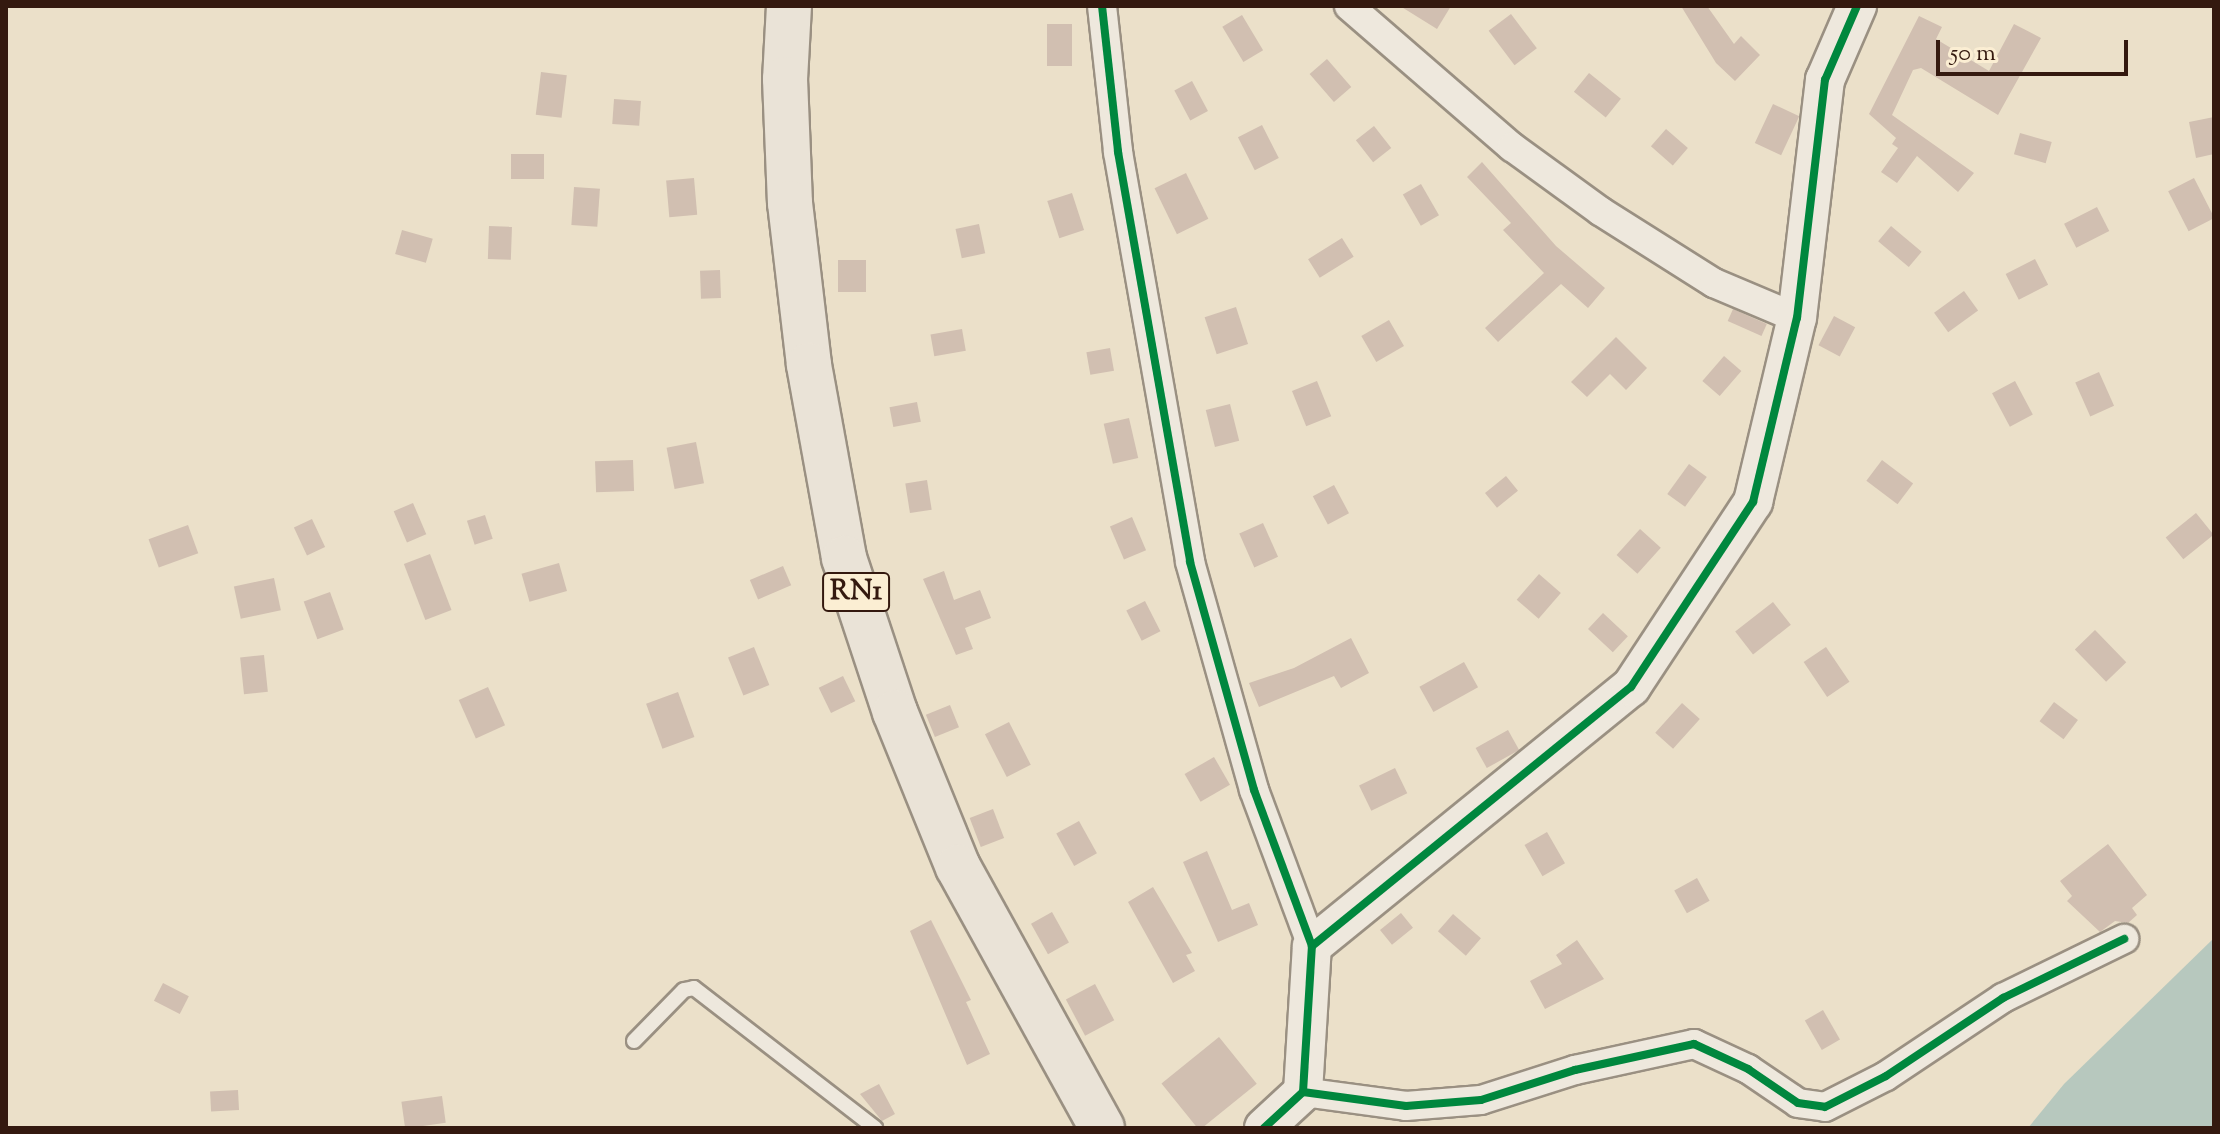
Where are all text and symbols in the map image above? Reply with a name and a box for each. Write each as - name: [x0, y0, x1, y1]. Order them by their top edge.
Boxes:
- scale bar: [1940, 24, 2132, 74]
- text: 50 m: [1950, 37, 1996, 71]
- road number: RN1: [822, 568, 890, 616]

